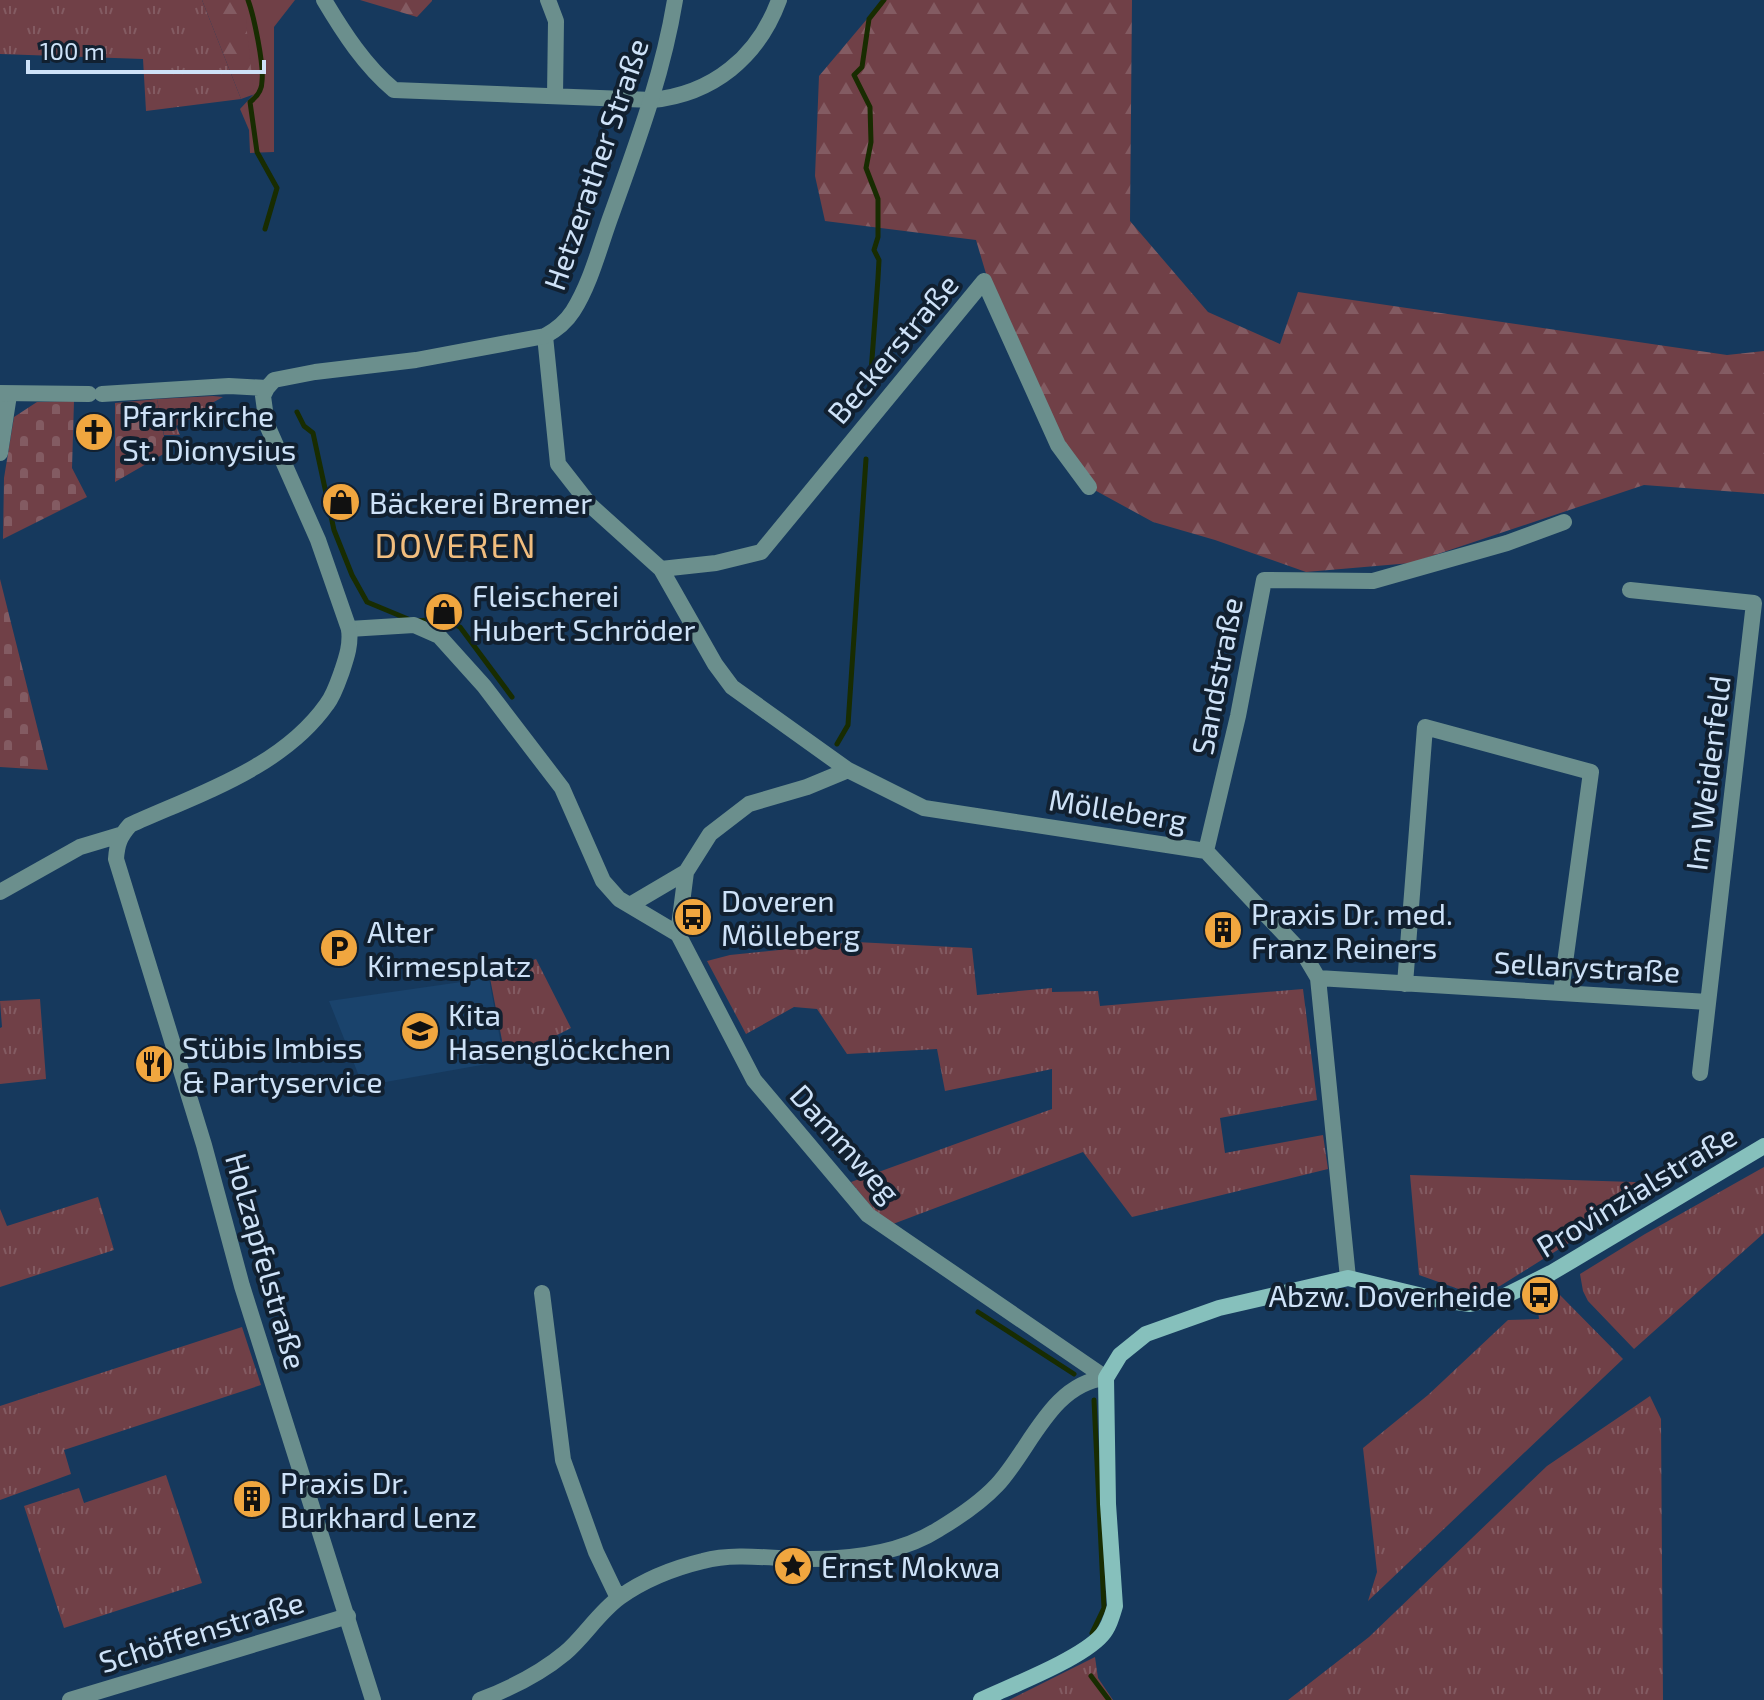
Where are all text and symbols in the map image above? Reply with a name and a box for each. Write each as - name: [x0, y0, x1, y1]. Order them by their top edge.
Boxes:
- scale bar: [28, 24, 264, 74]
- street label: Hetzerather Straße: [535, 34, 655, 294]
- text: 100 m: [40, 36, 105, 65]
- street label: Beckerstraße: [819, 266, 965, 430]
- place label: Pfarrkirche St. Dionysius: [122, 397, 296, 467]
- church icon: Pfarrkirche St. Dionysius: [73, 411, 115, 453]
- shop icon: Bäckerei Bremer: [320, 481, 362, 523]
- place label: Bäckerei Bremer: [369, 484, 592, 520]
- district label: DOVEREN: [375, 524, 537, 565]
- place label: Fleischerei Hubert Schröder: [472, 577, 695, 647]
- shop icon: Fleischerei Hubert Schröder: [423, 591, 465, 633]
- street label: Sandstraße: [1183, 594, 1249, 758]
- street label: Im Weidenfeld: [1677, 674, 1737, 872]
- street label: Mölleberg: [1046, 780, 1190, 838]
- place label: Doveren Mölleberg: [721, 882, 860, 952]
- place label: Praxis Dr. med. Franz Reiners: [1251, 895, 1453, 965]
- bus stop icon: Doveren Mölleberg: [672, 896, 714, 938]
- building icon: Praxis Dr. med. Franz Reiners: [1202, 909, 1244, 951]
- place label: Alter Kirmesplatz: [367, 913, 531, 983]
- parking icon: Alter Kirmesplatz: [318, 927, 360, 969]
- street label: Sellarystraße: [1493, 943, 1681, 989]
- place label: Kita Hasenglöckchen: [448, 996, 671, 1066]
- school or university icon: Kita Hasenglöckchen: [399, 1010, 441, 1052]
- place label: Stübis Imbiss & Partyservice: [182, 1029, 383, 1099]
- restaurant icon: Stübis Imbiss & Partyservice: [133, 1043, 175, 1085]
- street label: Dammweg: [784, 1077, 909, 1210]
- street label: Provinzialstraße: [1530, 1116, 1742, 1264]
- street label: Holzapfelstraße: [219, 1149, 315, 1373]
- bus stop icon: Abzw. Doverheide: [1519, 1274, 1561, 1316]
- place label: Abzw. Doverheide: [1268, 1277, 1512, 1313]
- place label: Praxis Dr. Burkhard Lenz: [280, 1464, 477, 1534]
- building icon: Praxis Dr. Burkhard Lenz: [231, 1478, 273, 1520]
- place icon: Ernst Mokwa: [772, 1545, 814, 1587]
- place label: Ernst Mokwa: [821, 1548, 1000, 1584]
- street label: Schöffenstraße: [94, 1583, 308, 1679]

